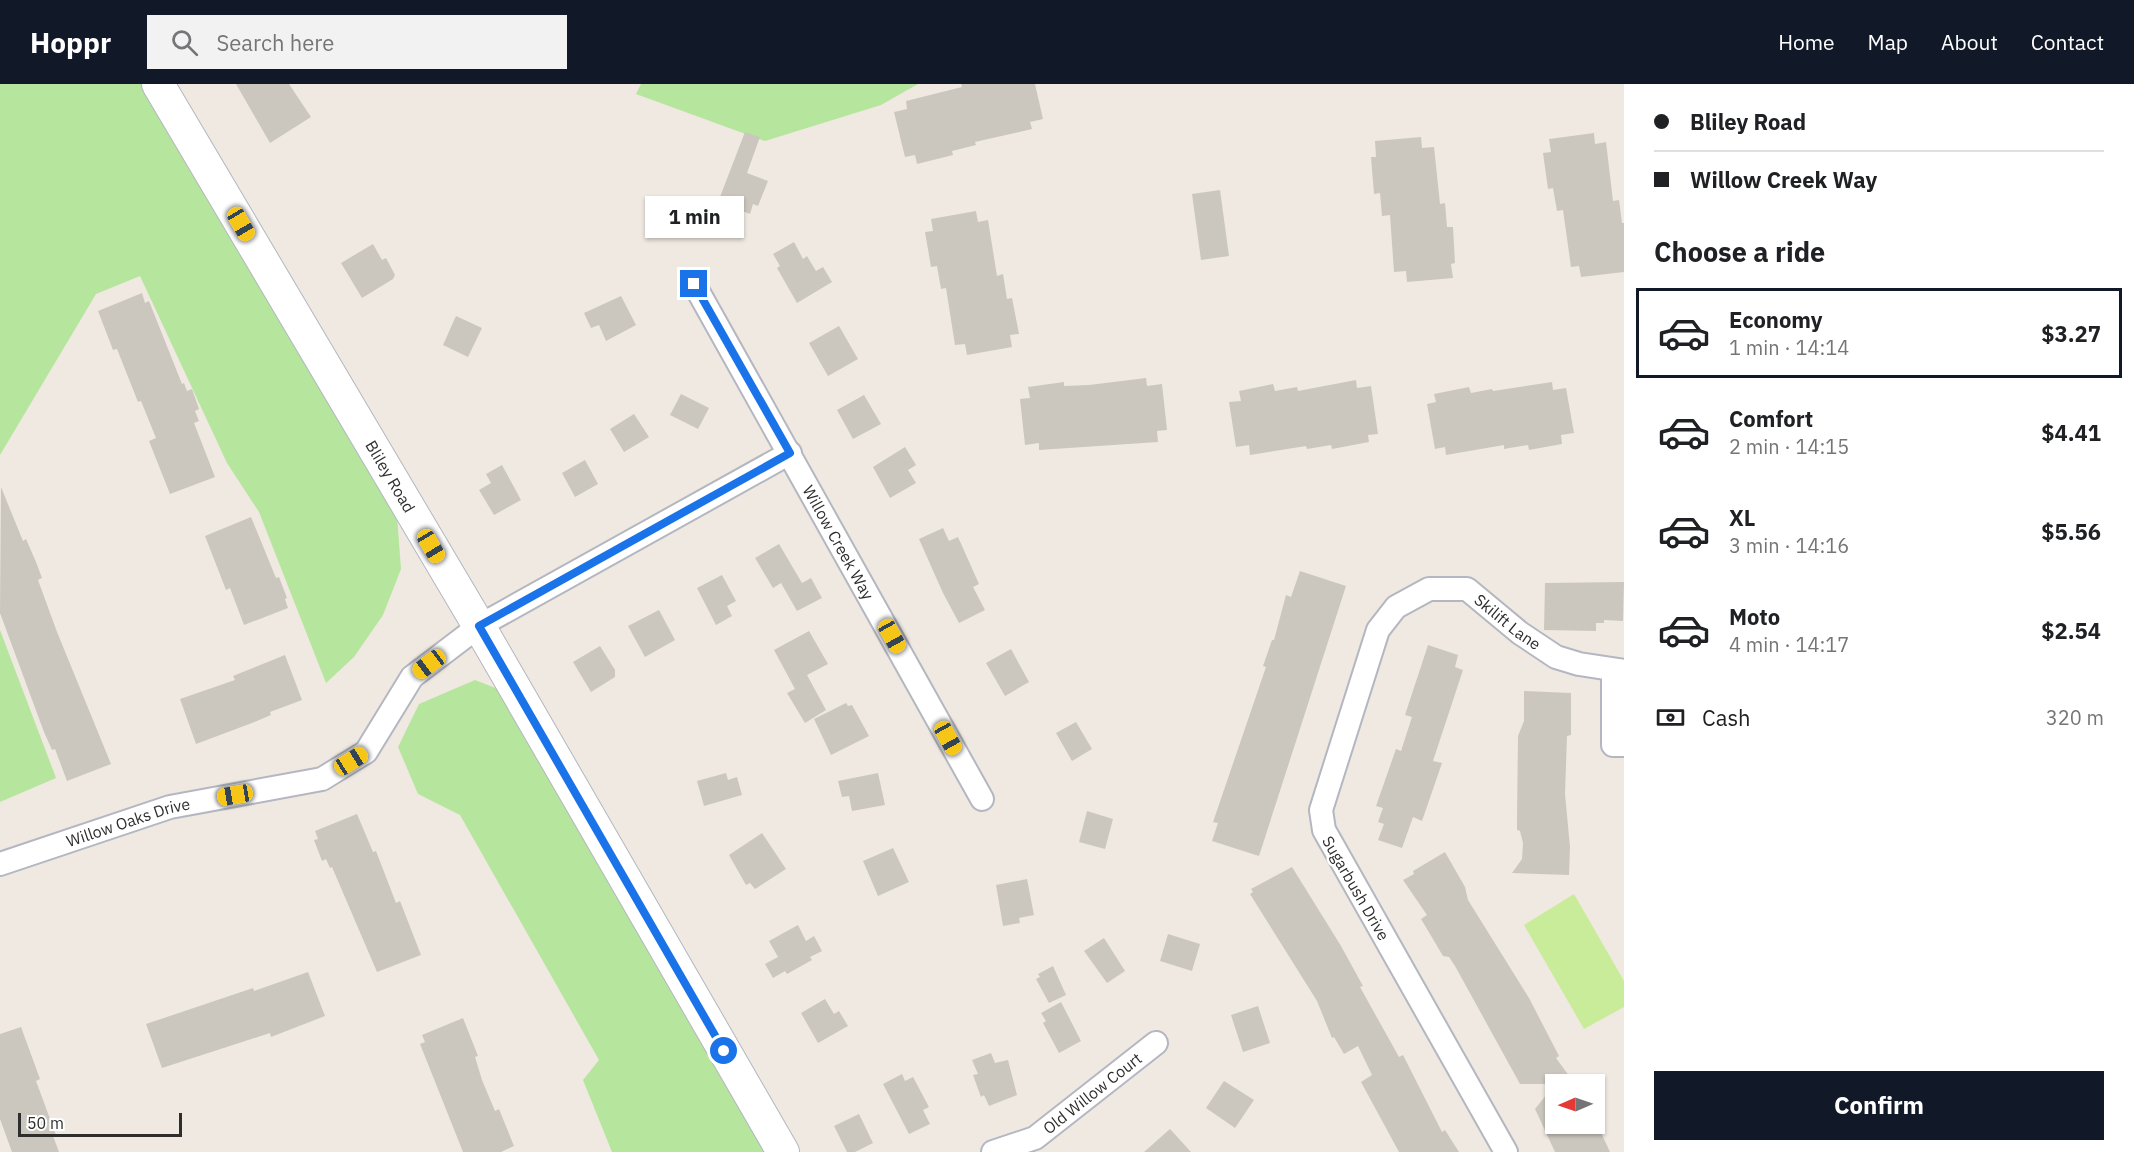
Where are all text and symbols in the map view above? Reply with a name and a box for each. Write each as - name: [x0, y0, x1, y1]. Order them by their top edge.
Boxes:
- search box: [147, 15, 567, 69]
- text: Hoppr: [30, 24, 111, 61]
- icon: search: [168, 26, 201, 59]
- text: Search here: [216, 28, 334, 57]
- text: Home: [1778, 28, 1835, 56]
- text: Map: [1868, 28, 1908, 56]
- text: About: [1941, 28, 1998, 56]
- text: Contact: [2031, 28, 2104, 56]
- text: Bliley Road: [1690, 107, 1806, 136]
- text: Willow Creek Way: [1690, 165, 1877, 194]
- callout: 1 min: [644, 197, 744, 239]
- text: 1 min: [668, 203, 721, 230]
- car: [224, 204, 258, 244]
- text: Choose a ride: [1654, 234, 1825, 269]
- route end: [680, 270, 707, 297]
- text: Economy: [1729, 305, 1823, 334]
- icon: car: [1657, 306, 1711, 360]
- text: $3.27: [2041, 319, 2101, 348]
- text: 1 min · 14:14: [1729, 334, 1849, 361]
- text: Comfort: [1729, 404, 1813, 433]
- icon: car: [1657, 405, 1711, 459]
- text: $4.41: [2041, 418, 2101, 447]
- text: 2 min · 14:15: [1729, 433, 1849, 460]
- street label: Bliley Road: [361, 437, 419, 516]
- street label: Willow Creek Way: [799, 482, 878, 603]
- text: XL: [1729, 503, 1755, 532]
- icon: car: [1657, 504, 1711, 558]
- text: $5.56: [2041, 517, 2101, 546]
- car: [414, 526, 448, 566]
- text: 3 min · 14:16: [1729, 532, 1849, 559]
- street label: Skilift Lane: [1470, 589, 1545, 654]
- text: Moto: [1729, 602, 1780, 631]
- icon: car: [1657, 603, 1711, 657]
- car: [875, 616, 909, 656]
- text: $2.54: [2041, 616, 2101, 645]
- text: 4 min · 14:17: [1729, 631, 1849, 658]
- car: [409, 646, 449, 682]
- icon: cash: [1654, 701, 1687, 734]
- text: Cash: [1702, 703, 1751, 732]
- text: 320 m: [2046, 704, 2104, 731]
- car: [931, 718, 965, 758]
- car: [331, 744, 371, 778]
- car: [216, 783, 254, 807]
- street label: Willow Oaks Drive: [64, 793, 192, 851]
- street label: Sugarbush Drive: [1318, 832, 1394, 944]
- route start: [710, 1037, 737, 1064]
- street label: Old Willow Court: [1039, 1048, 1146, 1138]
- button: Confirm: [1654, 1071, 2104, 1140]
- north arrow: [1545, 1074, 1605, 1134]
- map controls: [1545, 1074, 1605, 1134]
- scale bar: [18, 1110, 182, 1138]
- text: 50 m: [27, 1113, 64, 1133]

